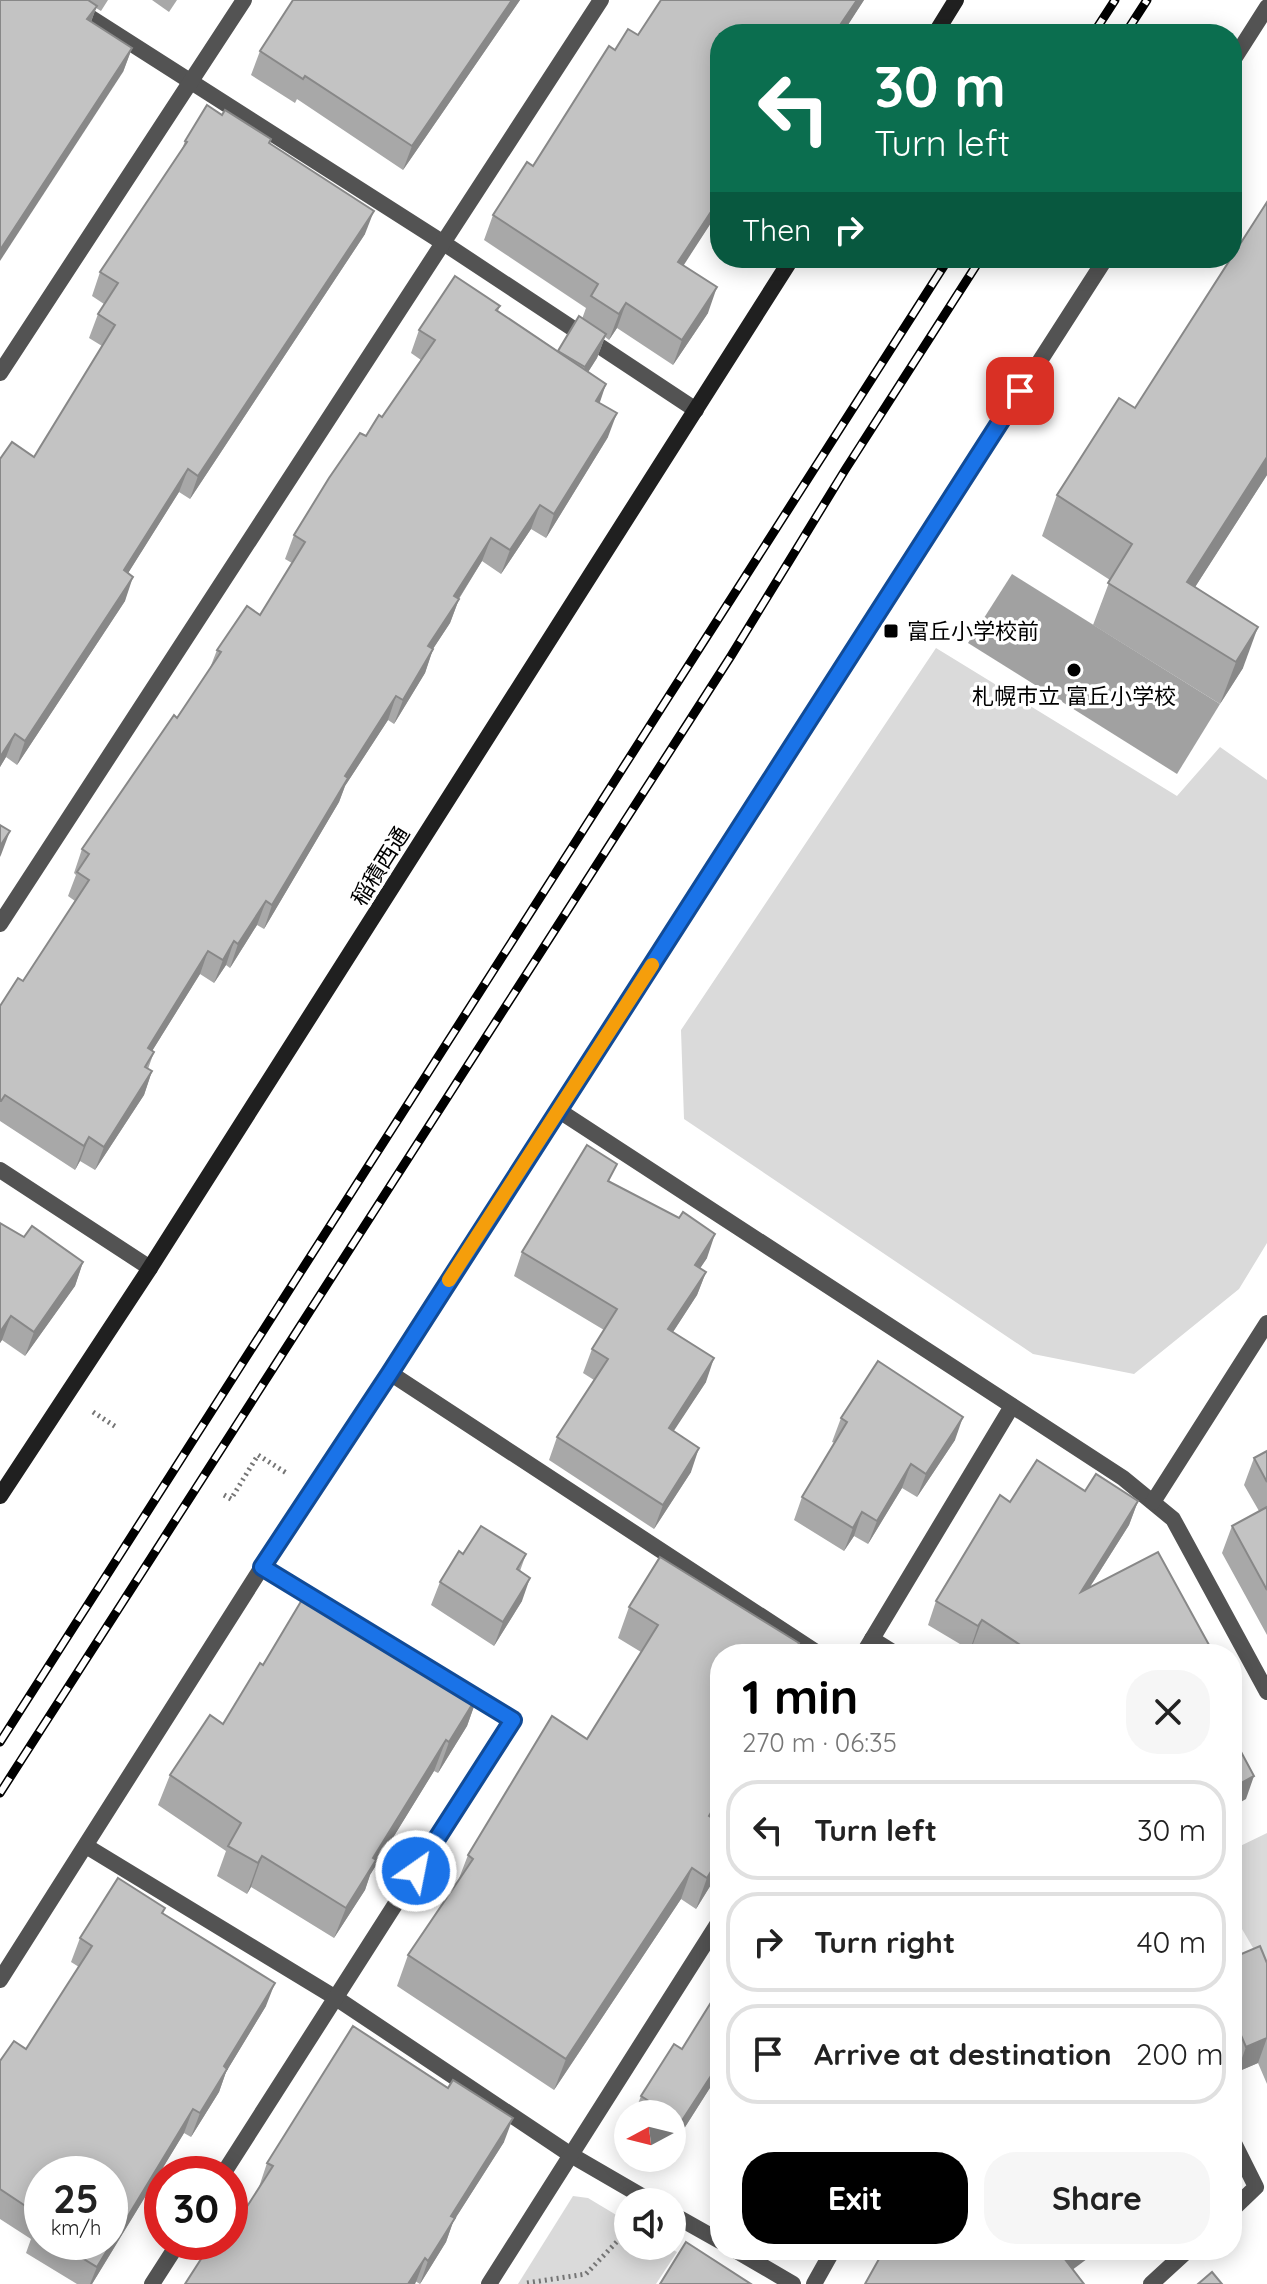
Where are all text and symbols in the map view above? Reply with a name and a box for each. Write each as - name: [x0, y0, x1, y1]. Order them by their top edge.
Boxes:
- text: 30 m: [874, 51, 1006, 121]
- icon: left: [742, 56, 846, 160]
- text: Turn left: [874, 120, 1010, 165]
- icon: right: [827, 208, 871, 252]
- text: Then: [742, 211, 811, 249]
- pin: [986, 357, 1054, 425]
- icon: arrive: [998, 369, 1042, 413]
- place label: 富丘小学校前: [907, 617, 1039, 645]
- marker: 富丘小学校前: [882, 622, 900, 640]
- marker: 札幌市立 富丘小学校: [1065, 661, 1083, 679]
- place label: 札幌市立 富丘小学校: [972, 682, 1176, 710]
- street label: 稲積西通: [345, 821, 415, 911]
- text: 1 min: [742, 1666, 858, 1726]
- button: close: [1126, 1670, 1210, 1754]
- text: 270 m · 06:35: [742, 1726, 897, 1759]
- icon: left: [746, 1808, 790, 1852]
- text: Turn left: [814, 1811, 937, 1849]
- text: 30 m: [1137, 1811, 1206, 1849]
- position arrow: [374, 1829, 458, 1913]
- icon: right: [746, 1920, 790, 1964]
- text: Turn right: [814, 1923, 955, 1961]
- text: 40 m: [1137, 1923, 1206, 1961]
- icon: arrive: [746, 2032, 790, 2076]
- text: Arrive at destination: [814, 2035, 1112, 2073]
- text: 200 m: [1136, 2035, 1224, 2073]
- north arrow: [614, 2100, 686, 2172]
- map controls: [614, 2100, 686, 2260]
- button: Exit: [742, 2152, 968, 2244]
- button: Share: [984, 2152, 1210, 2244]
- speed limit sign: 30: [144, 2156, 248, 2260]
- text: 25: [53, 2173, 99, 2223]
- button: sound: [614, 2188, 686, 2260]
- text: km/h: [51, 2215, 101, 2240]

